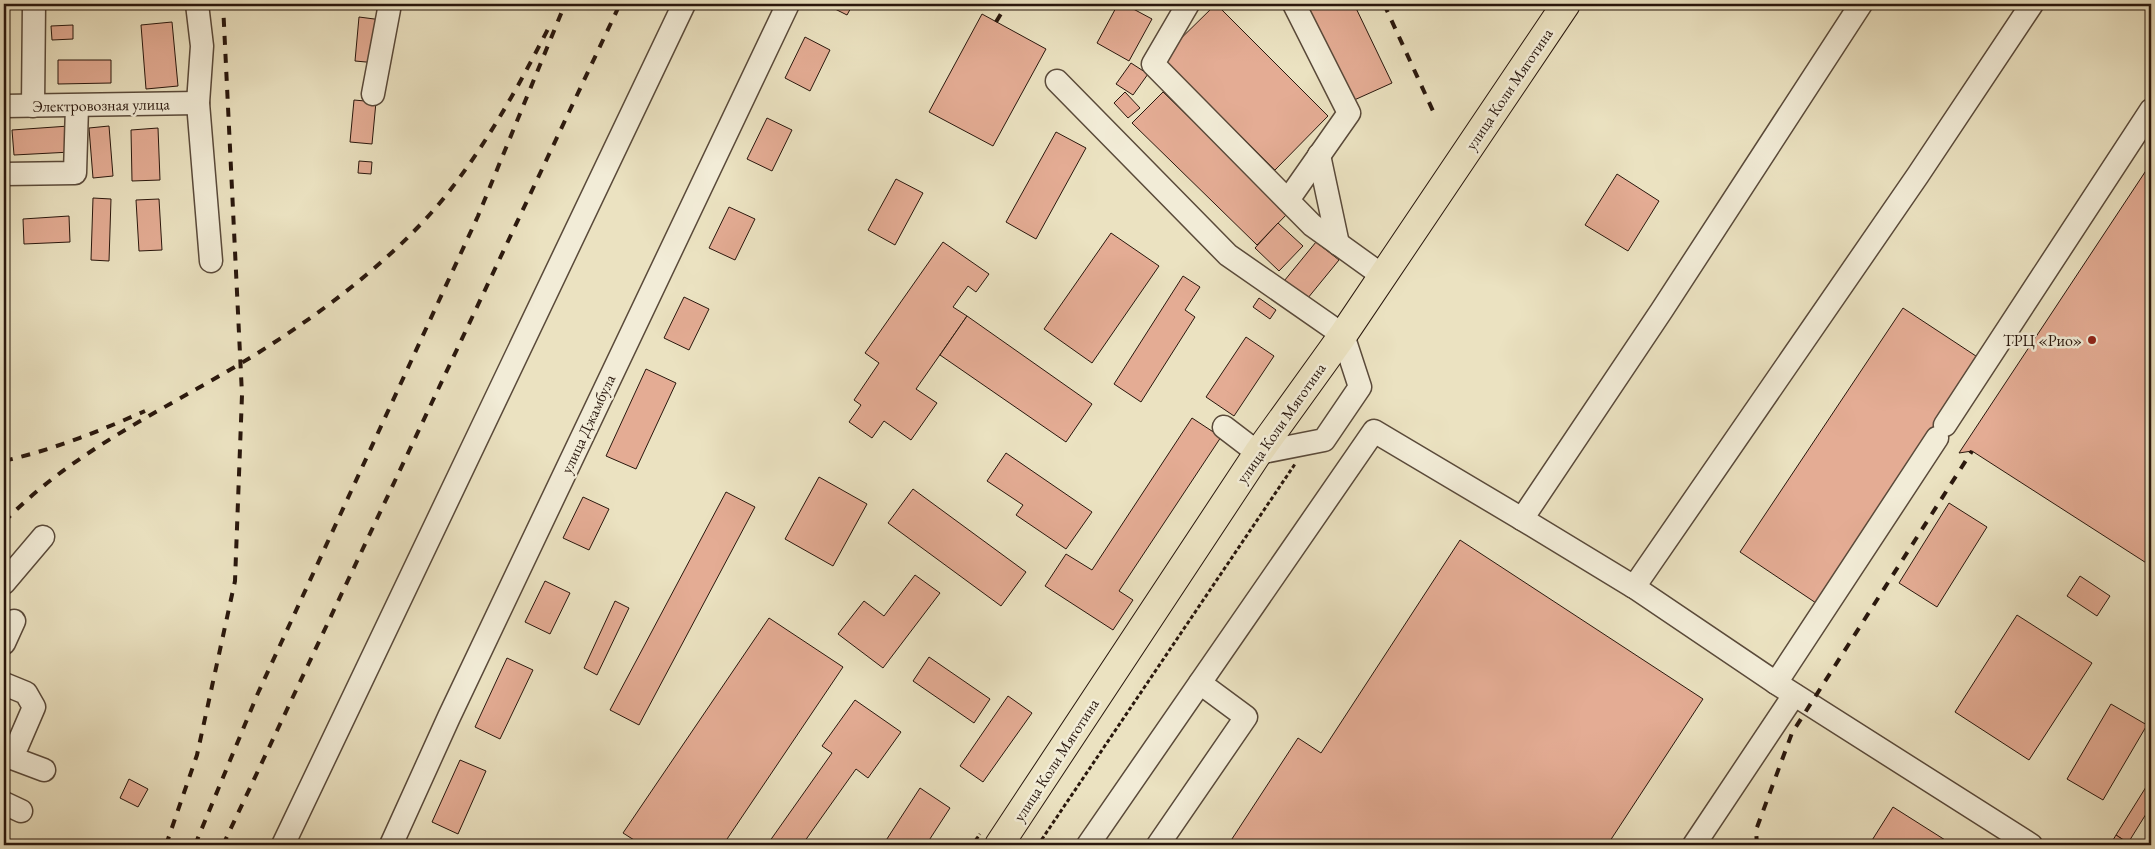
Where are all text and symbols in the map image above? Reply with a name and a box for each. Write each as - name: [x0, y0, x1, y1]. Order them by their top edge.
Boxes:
- street label: улица Коли Мяготина: [1460, 24, 1558, 154]
- street label: Электровозная улица: [32, 93, 170, 117]
- place label: ТРЦ «Рио»: [2003, 330, 2082, 351]
- marker: ТРЦ «Рио»: [2086, 334, 2098, 346]
- street label: улица Коли Мяготина: [1232, 358, 1331, 487]
- street label: улица Джамбула: [556, 370, 620, 477]
- street label: улица Коли Мяготина: [1008, 694, 1104, 826]

